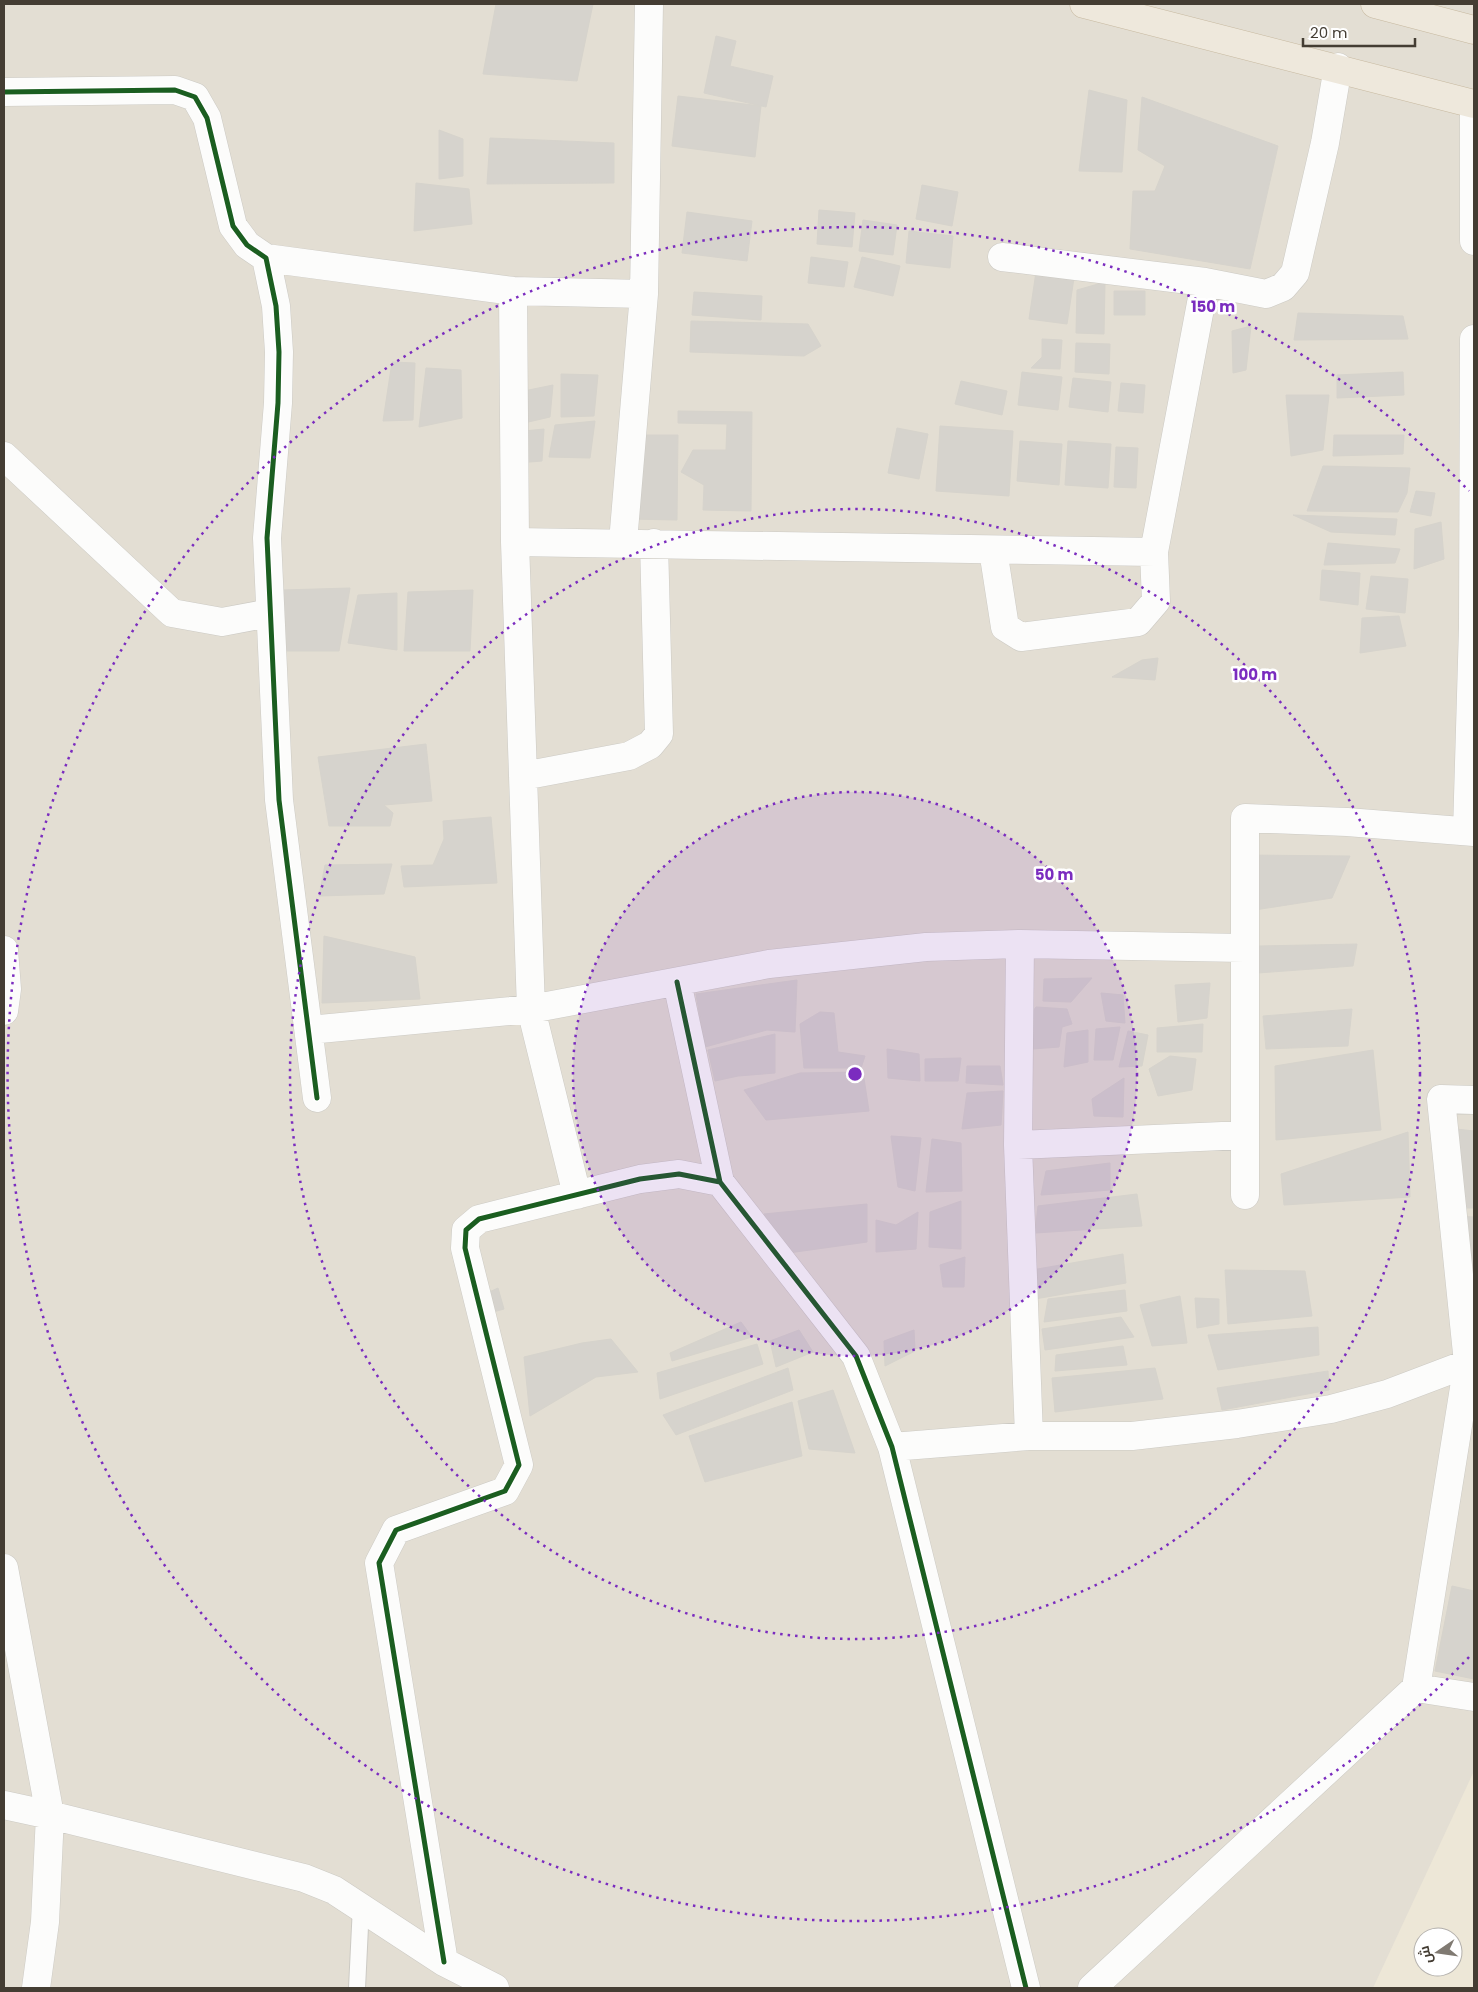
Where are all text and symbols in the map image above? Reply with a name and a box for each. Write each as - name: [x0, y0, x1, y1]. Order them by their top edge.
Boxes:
- scale bar: [1303, 15, 1416, 47]
- text: 20 m: [1310, 22, 1348, 43]
- text: 150 m: [1191, 296, 1235, 317]
- text: 100 m: [1233, 664, 1277, 685]
- text: 50 m: [1035, 864, 1073, 885]
- centre of rings: [846, 1065, 864, 1083]
- north arrow: [1413, 1927, 1463, 1977]
- text: ش: [1414, 1944, 1437, 1966]

